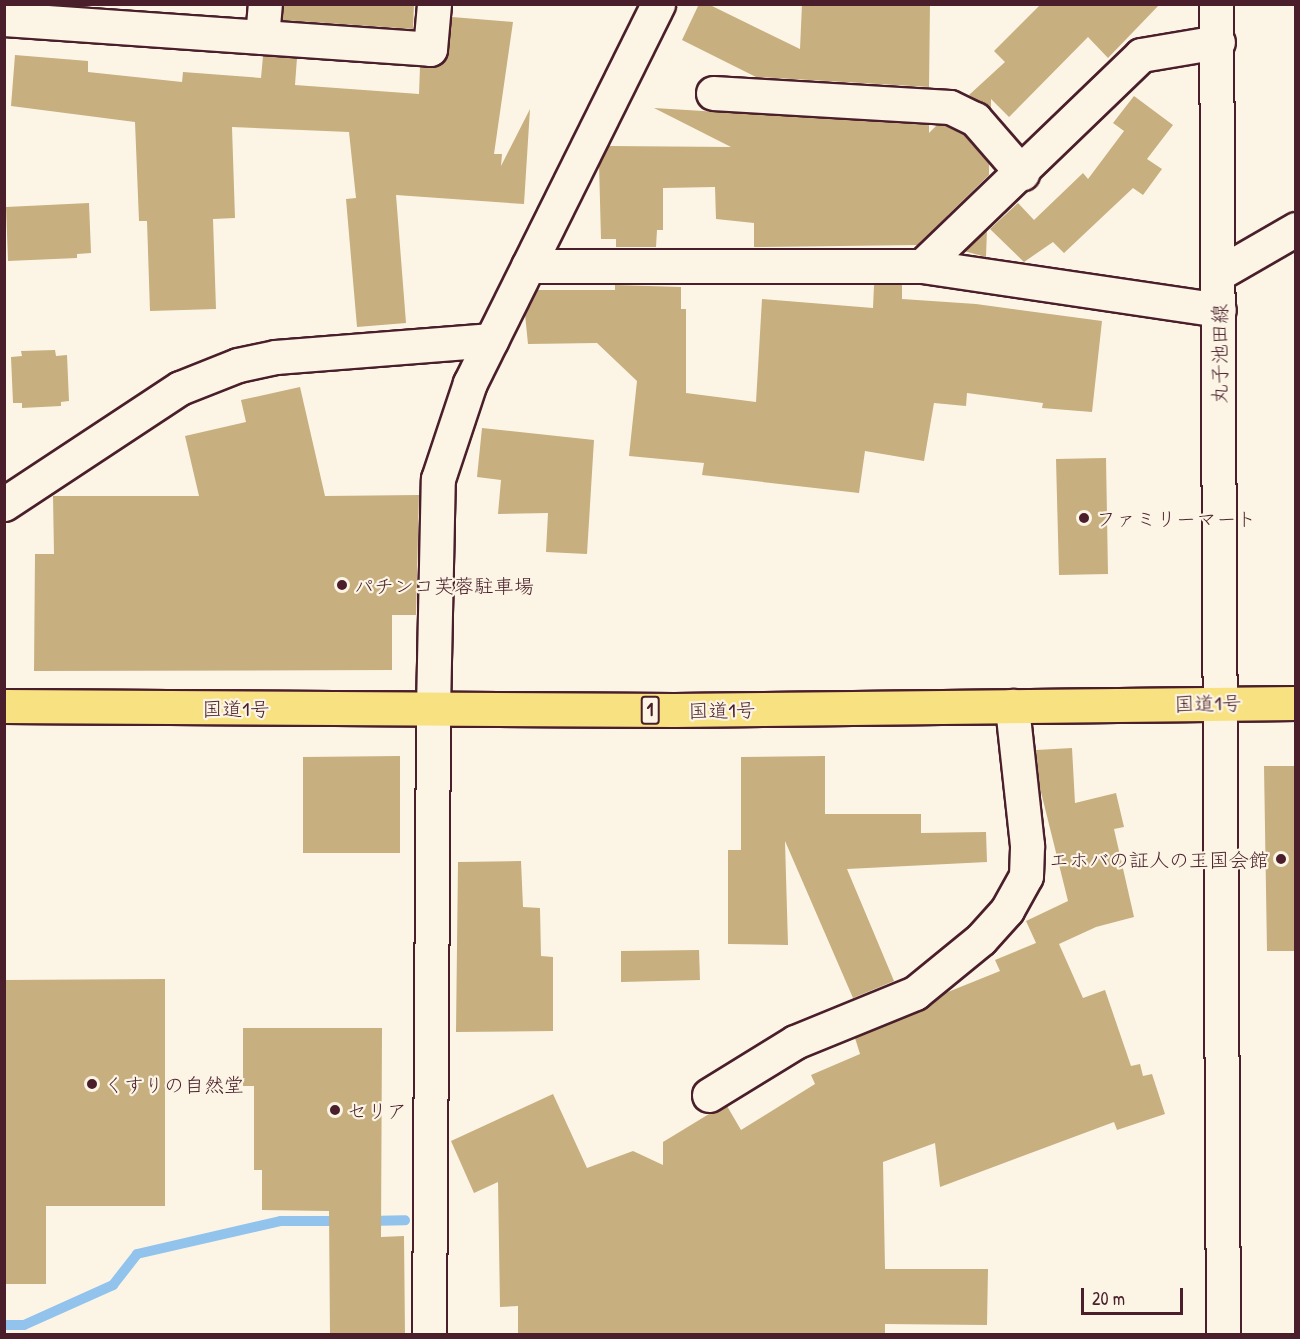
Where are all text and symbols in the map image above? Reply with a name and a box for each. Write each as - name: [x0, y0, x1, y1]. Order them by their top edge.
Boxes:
- street label: 丸子池田線: [1207, 304, 1231, 404]
- place label: ファミリーマート: [1096, 506, 1256, 530]
- marker: ファミリーマート: [1077, 511, 1091, 525]
- place label: パチンコ芙蓉駐車場: [354, 573, 534, 597]
- marker: パチンコ芙蓉駐車場: [335, 578, 349, 592]
- street label: 国道1号: [1174, 690, 1242, 716]
- road number: 1: [640, 695, 660, 725]
- street label: 国道1号: [202, 696, 270, 720]
- street label: 国道1号: [688, 697, 756, 723]
- place label: エホバの証人の王国会館: [1049, 847, 1269, 871]
- marker: エホバの証人の王国会館: [1274, 852, 1288, 866]
- place label: くすりの自然堂: [104, 1072, 244, 1096]
- marker: くすりの自然堂: [85, 1077, 99, 1091]
- place label: セリア: [347, 1098, 407, 1122]
- marker: セリア: [328, 1103, 342, 1117]
- scale bar: [1084, 1276, 1186, 1314]
- text: 20 m: [1092, 1286, 1125, 1311]

